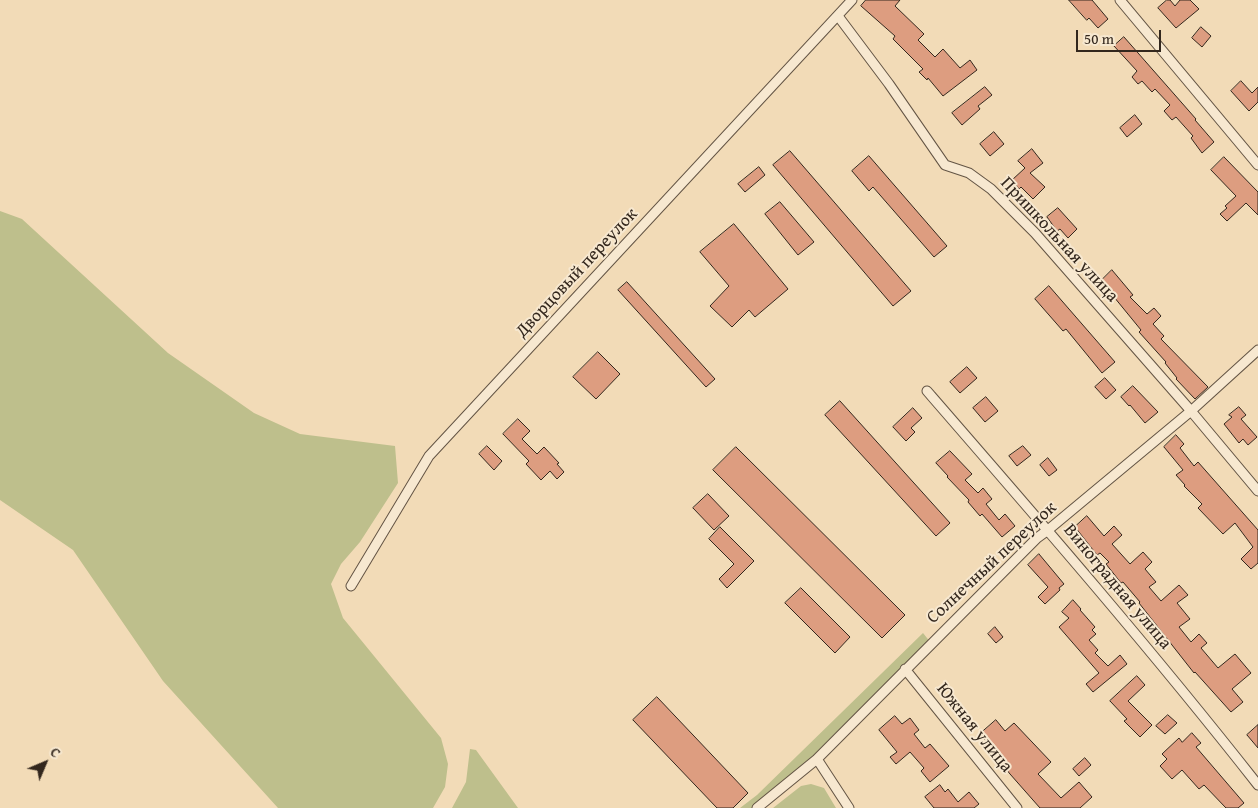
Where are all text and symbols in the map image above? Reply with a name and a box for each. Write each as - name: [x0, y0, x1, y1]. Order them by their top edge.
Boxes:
- scale bar: [1078, 20, 1163, 52]
- text: 50 m: [1084, 28, 1114, 49]
- street label: Пришкольная улица: [995, 173, 1123, 307]
- street label: Дворцовый переулок: [511, 204, 643, 342]
- street label: Солнечный переулок: [923, 497, 1061, 629]
- street label: Виноградная улица: [1058, 520, 1176, 654]
- street label: Южная улица: [931, 679, 1017, 777]
- north arrow: [20, 738, 70, 788]
- text: С: [46, 743, 65, 762]

